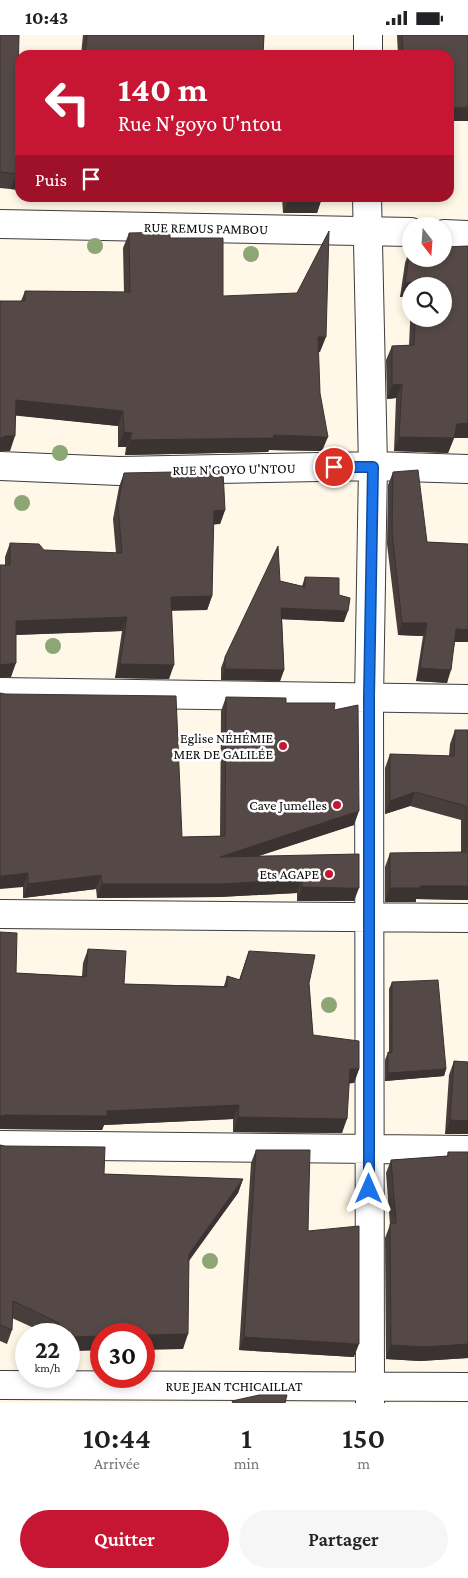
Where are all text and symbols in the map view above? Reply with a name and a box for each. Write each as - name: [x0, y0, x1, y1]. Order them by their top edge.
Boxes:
- text: 10:43: [25, 7, 68, 28]
- icon: left: [35, 70, 100, 135]
- text: 140 m: [118, 70, 208, 109]
- text: Rue N'goyo U'ntou: [118, 111, 282, 136]
- icon: arrive: [77, 165, 105, 193]
- text: Puis: [35, 169, 67, 190]
- north arrow: [402, 217, 452, 267]
- map controls: [402, 217, 452, 327]
- street label: RUE REMUS PAMBOU: [144, 219, 268, 237]
- button: search: [402, 277, 452, 327]
- pin: [313, 446, 355, 488]
- icon: arrive: [320, 453, 348, 481]
- street label: RUE N'GOYO U'NTOU: [172, 460, 296, 478]
- place label: Eglise NÉHÉMIE MER DE GALILÉE: [174, 730, 273, 762]
- marker: Eglise NÉHÉMIE MER DE GALILÉE: [277, 740, 289, 752]
- place label: Cave Jumelles: [249, 797, 327, 813]
- marker: Cave Jumelles: [331, 799, 343, 811]
- place label: Ets AGAPE: [260, 866, 319, 882]
- marker: Ets AGAPE: [323, 868, 335, 880]
- position arrow: [342, 1162, 394, 1214]
- speed limit sign: 30: [90, 1323, 155, 1388]
- text: 22: [35, 1336, 60, 1363]
- text: km/h: [35, 1361, 60, 1375]
- street label: RUE JEAN TCHICAILLAT: [165, 1378, 303, 1394]
- text: 10:44: [83, 1421, 151, 1454]
- text: 1: [241, 1421, 252, 1454]
- text: 150: [342, 1421, 385, 1454]
- text: Arrivée: [94, 1455, 140, 1472]
- text: min: [234, 1455, 259, 1472]
- text: m: [357, 1455, 370, 1472]
- button: Quitter: [20, 1510, 229, 1568]
- button: Partager: [239, 1510, 448, 1568]

